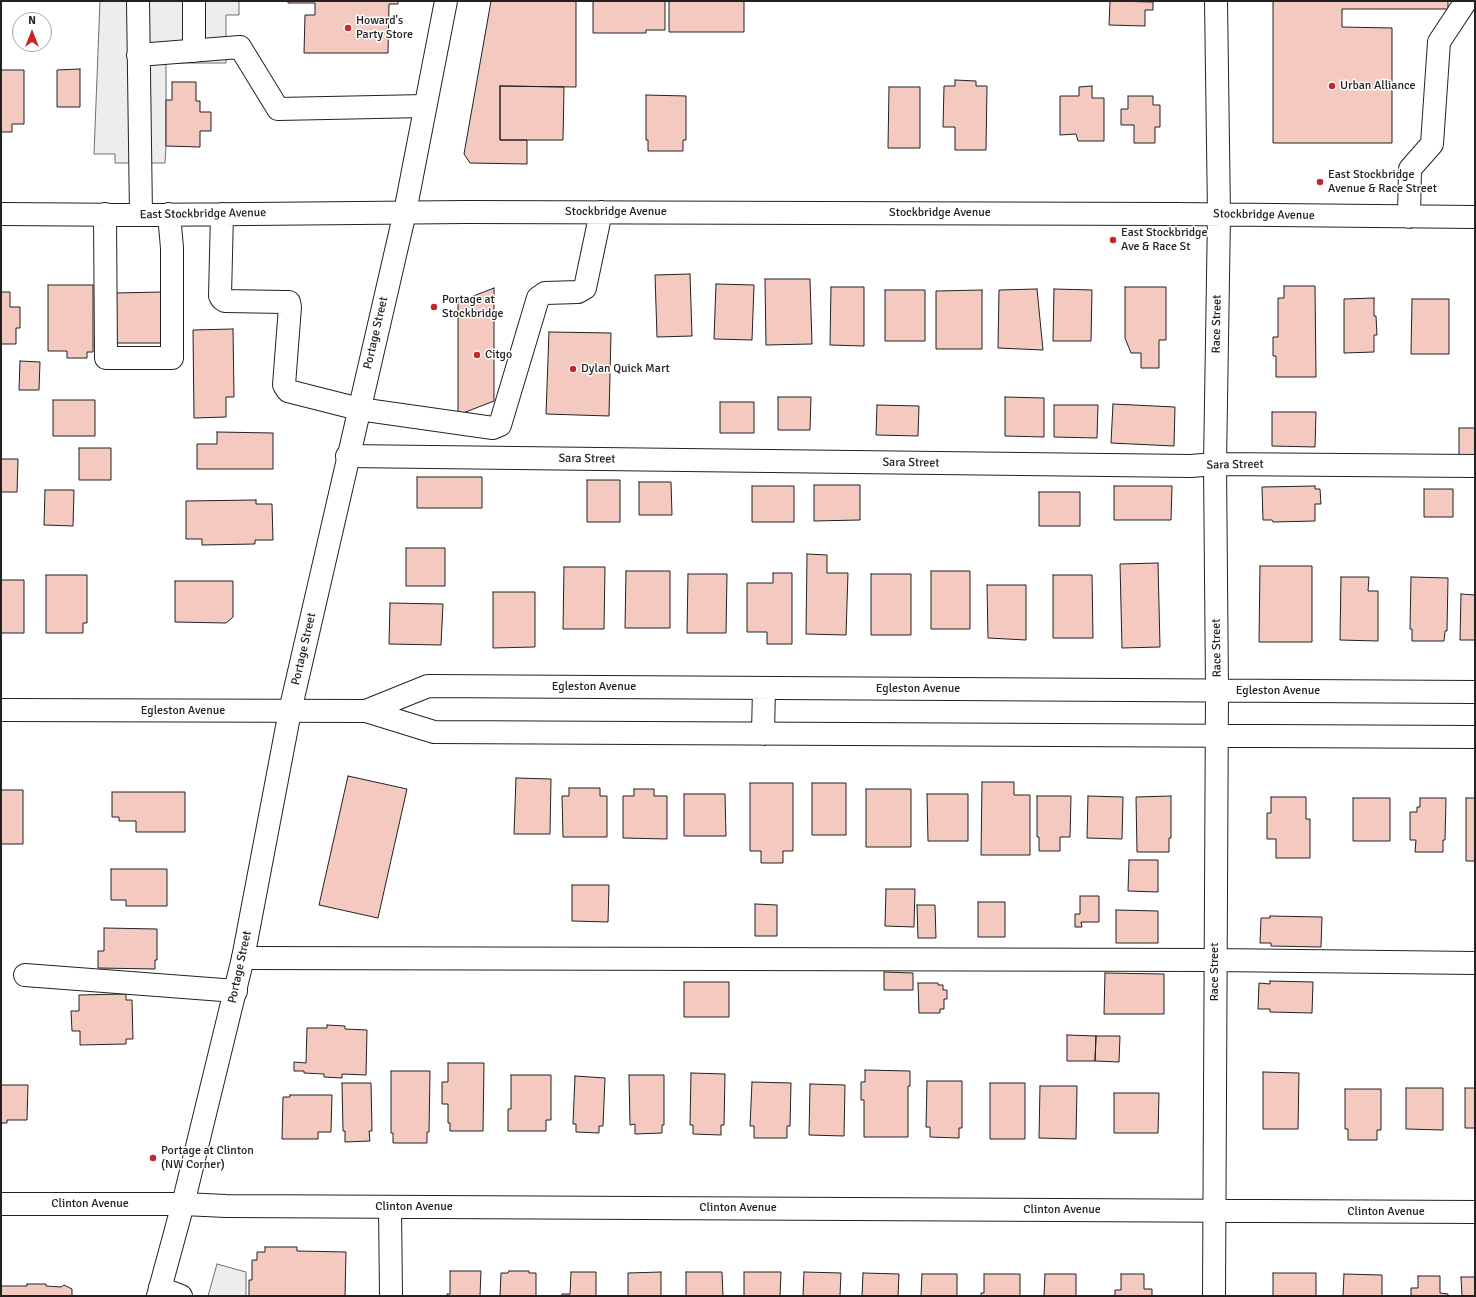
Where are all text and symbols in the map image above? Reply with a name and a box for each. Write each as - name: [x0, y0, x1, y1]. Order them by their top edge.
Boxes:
- north arrow: [12, 12, 52, 52]
- text: N: [28, 14, 36, 27]
- place label: Howard's Party Store: [356, 14, 413, 42]
- marker: Howard's Party Store: [343, 23, 353, 33]
- place label: Urban Alliance: [1340, 79, 1416, 93]
- marker: Urban Alliance: [1327, 81, 1337, 91]
- place label: East Stockbridge Avenue & Race Street: [1328, 168, 1437, 196]
- marker: East Stockbridge Avenue & Race Street: [1315, 177, 1325, 187]
- street label: Stockbridge Avenue: [565, 205, 667, 219]
- street label: East Stockbridge Avenue: [140, 206, 266, 222]
- street label: Stockbridge Avenue: [889, 206, 991, 220]
- street label: Stockbridge Avenue: [1213, 207, 1315, 223]
- place label: East Stockbridge Ave & Race St: [1121, 226, 1207, 254]
- marker: East Stockbridge Ave & Race St: [1108, 235, 1118, 245]
- place label: Portage at Stockbridge: [442, 293, 504, 321]
- street label: Portage Street: [361, 295, 391, 371]
- street label: Race Street: [1209, 295, 1225, 353]
- marker: Portage at Stockbridge: [429, 302, 439, 312]
- place label: Citgo: [485, 348, 512, 362]
- marker: Citgo: [472, 350, 482, 360]
- place label: Dylan Quick Mart: [581, 362, 670, 376]
- marker: Dylan Quick Mart: [568, 364, 578, 374]
- street label: Sara Street: [558, 451, 616, 467]
- street label: Sara Street: [882, 455, 940, 471]
- street label: Sara Street: [1206, 457, 1264, 473]
- street label: Portage Street: [289, 611, 319, 687]
- street label: Race Street: [1209, 619, 1225, 677]
- street label: Egleston Avenue: [552, 680, 636, 694]
- street label: Egleston Avenue: [876, 682, 960, 696]
- street label: Egleston Avenue: [1236, 684, 1320, 698]
- street label: Egleston Avenue: [141, 704, 225, 718]
- street label: Portage Street: [225, 929, 255, 1005]
- street label: Race Street: [1208, 943, 1222, 1001]
- place label: Portage at Clinton (NW Corner): [161, 1144, 254, 1172]
- marker: Portage at Clinton (NW Corner): [148, 1153, 158, 1163]
- street label: Clinton Avenue: [51, 1197, 129, 1211]
- street label: Clinton Avenue: [375, 1200, 453, 1214]
- street label: Clinton Avenue: [699, 1201, 777, 1215]
- street label: Clinton Avenue: [1023, 1203, 1101, 1217]
- street label: Clinton Avenue: [1347, 1205, 1425, 1219]

